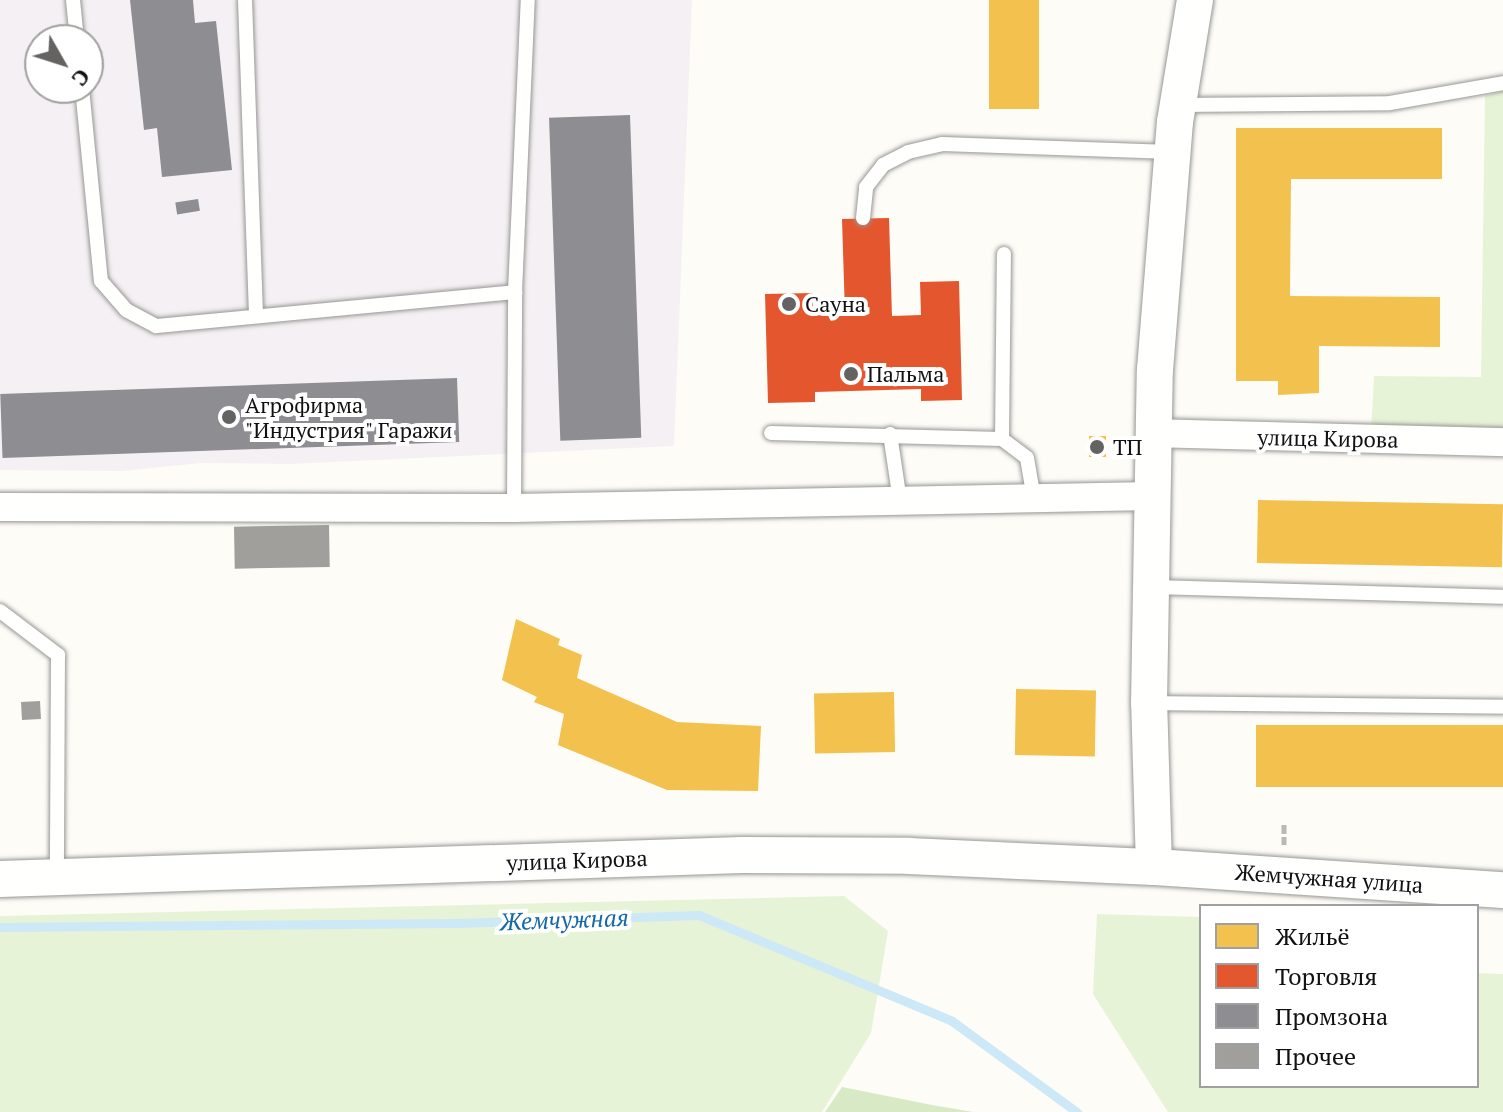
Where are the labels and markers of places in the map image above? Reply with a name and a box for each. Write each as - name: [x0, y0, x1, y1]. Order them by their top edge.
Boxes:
- place label: Сауна: [805, 291, 866, 317]
- marker: Сауна: [780, 295, 798, 313]
- place label: Пальма: [867, 361, 944, 387]
- marker: Пальма: [842, 365, 860, 383]
- place label: Агрофирма "Индустрия" Гаражи: [245, 391, 453, 442]
- marker: Агрофирма "Индустрия" Гаражи: [220, 408, 238, 426]
- place label: ТП: [1113, 434, 1142, 460]
- marker: ТП: [1088, 438, 1106, 456]

